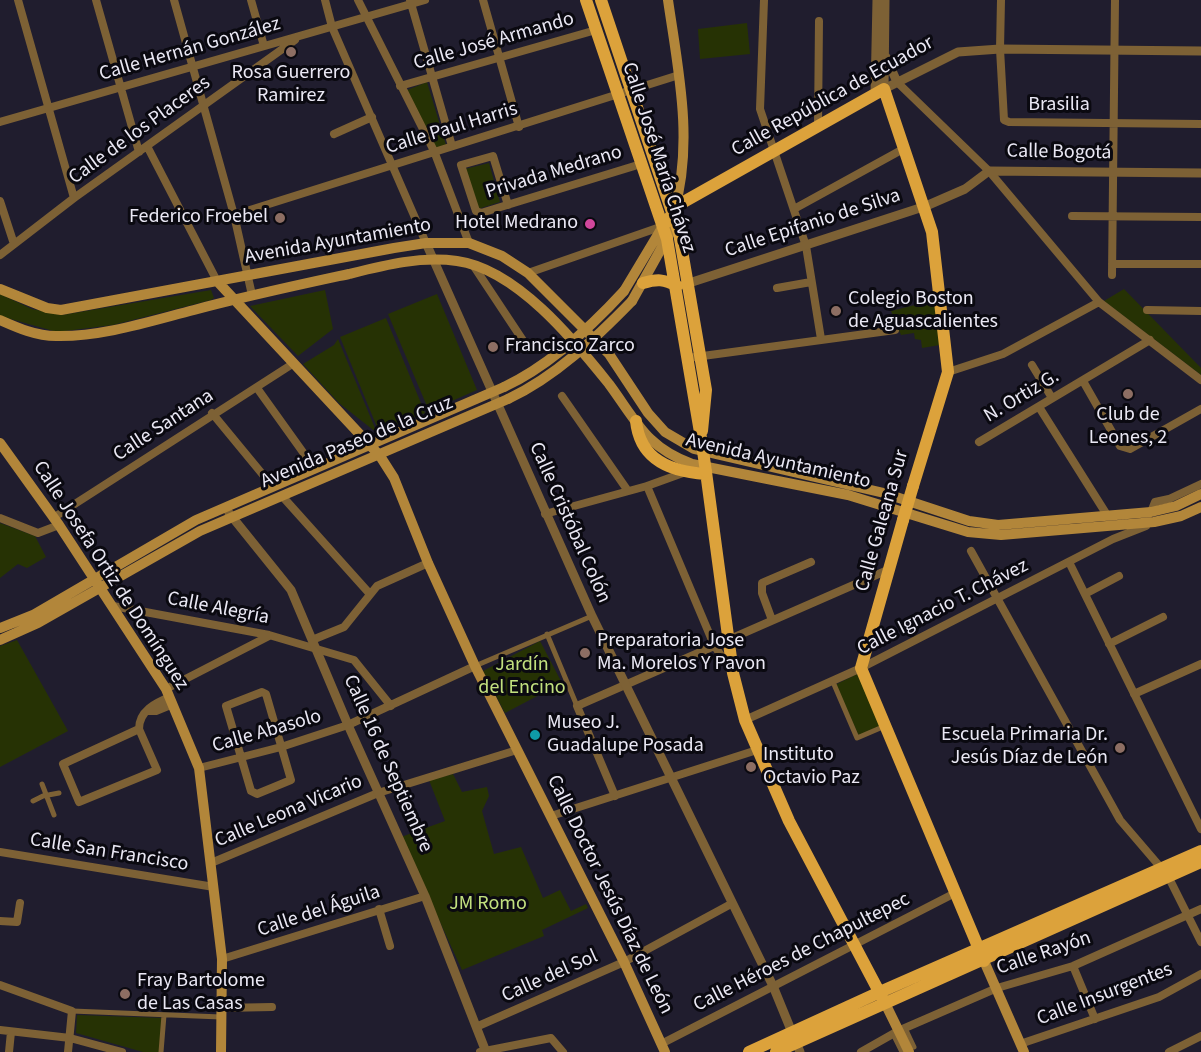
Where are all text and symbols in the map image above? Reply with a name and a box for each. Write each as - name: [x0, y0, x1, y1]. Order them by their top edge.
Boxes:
- street label: Calle José Armando: [411, 8, 577, 76]
- street label: Calle Hernán González: [97, 13, 283, 87]
- street label: Calle República de Ecuador: [728, 31, 938, 163]
- marker: Rosa Guerrero Ramirez: [284, 45, 298, 59]
- street label: Calle José María Chávez: [616, 60, 700, 256]
- place label: Rosa Guerrero Ramirez: [232, 62, 350, 109]
- street label: Calle de los Placeres: [65, 72, 215, 190]
- street label: Brasilia: [1028, 94, 1090, 118]
- street label: Calle Paul Harris: [383, 98, 521, 160]
- street label: Calle Bogotá: [1006, 140, 1112, 166]
- street label: Privada Medrano: [483, 141, 625, 205]
- street label: Calle Epifanio de Silva: [722, 184, 904, 264]
- place label: Federico Froebel: [129, 206, 268, 230]
- marker: Federico Froebel: [273, 211, 287, 225]
- place label: Hotel Medrano: [455, 212, 578, 236]
- street label: Avenida Ayuntamiento: [243, 214, 433, 270]
- marker: Hotel Medrano: [583, 217, 597, 231]
- place label: Colegio Boston de Aguascalientes: [848, 288, 998, 335]
- marker: Colegio Boston de Aguascalientes: [829, 304, 843, 318]
- place label: Francisco Zarco: [505, 335, 635, 359]
- marker: Francisco Zarco: [486, 340, 500, 354]
- street label: N. Ortiz G.: [980, 365, 1064, 429]
- street label: Calle Santana: [109, 385, 219, 467]
- marker: Club de Leones, 2: [1121, 387, 1135, 401]
- street label: Avenida Paseo de la Cruz: [257, 392, 457, 494]
- place label: Club de Leones, 2: [1089, 404, 1167, 451]
- street label: Avenida Ayuntamiento: [683, 429, 873, 495]
- street label: Calle Cristóbal Colón: [523, 439, 615, 607]
- street label: Calle Galeana Sur: [851, 447, 915, 595]
- street label: Calle Josefa Ortiz de Domínguez: [27, 457, 193, 695]
- street label: Calle Ignacio T. Chávez: [854, 555, 1032, 661]
- street label: Calle Alegría: [165, 587, 271, 631]
- place label: Preparatoria Jose Ma. Morelos Y Pavon: [597, 630, 766, 677]
- marker: Preparatoria Jose Ma. Morelos Y Pavon: [578, 646, 592, 660]
- park label: Jardín del Encino: [478, 654, 566, 701]
- street label: Calle 16 de Septiembre: [337, 672, 437, 856]
- street label: Calle Abasolo: [210, 705, 324, 759]
- place label: Museo J. Guadalupe Posada: [547, 712, 704, 759]
- place label: Escuela Primaria Dr. Jesús Díaz de León: [941, 724, 1108, 771]
- marker: Museo J. Guadalupe Posada: [528, 728, 542, 742]
- marker: Escuela Primaria Dr. Jesús Díaz de León: [1113, 741, 1127, 755]
- place label: Instituto Octavio Paz: [763, 744, 860, 791]
- marker: Instituto Octavio Paz: [744, 760, 758, 774]
- street label: Calle Leona Vicario: [212, 770, 366, 854]
- street label: Calle Doctor Jesús Díaz de León: [541, 772, 677, 1018]
- street label: Calle San Francisco: [28, 829, 190, 877]
- street label: Calle del Águila: [255, 881, 383, 943]
- street label: Calle Héroes de Chapultepec: [690, 888, 914, 1018]
- park label: JM Romo: [449, 893, 527, 917]
- street label: Calle Rayón: [994, 927, 1094, 981]
- street label: Calle del Sol: [498, 945, 602, 1009]
- street label: Calle Insurgentes: [1034, 958, 1176, 1032]
- place label: Fray Bartolome de Las Casas: [137, 970, 265, 1017]
- marker: Fray Bartolome de Las Casas: [118, 987, 132, 1001]

